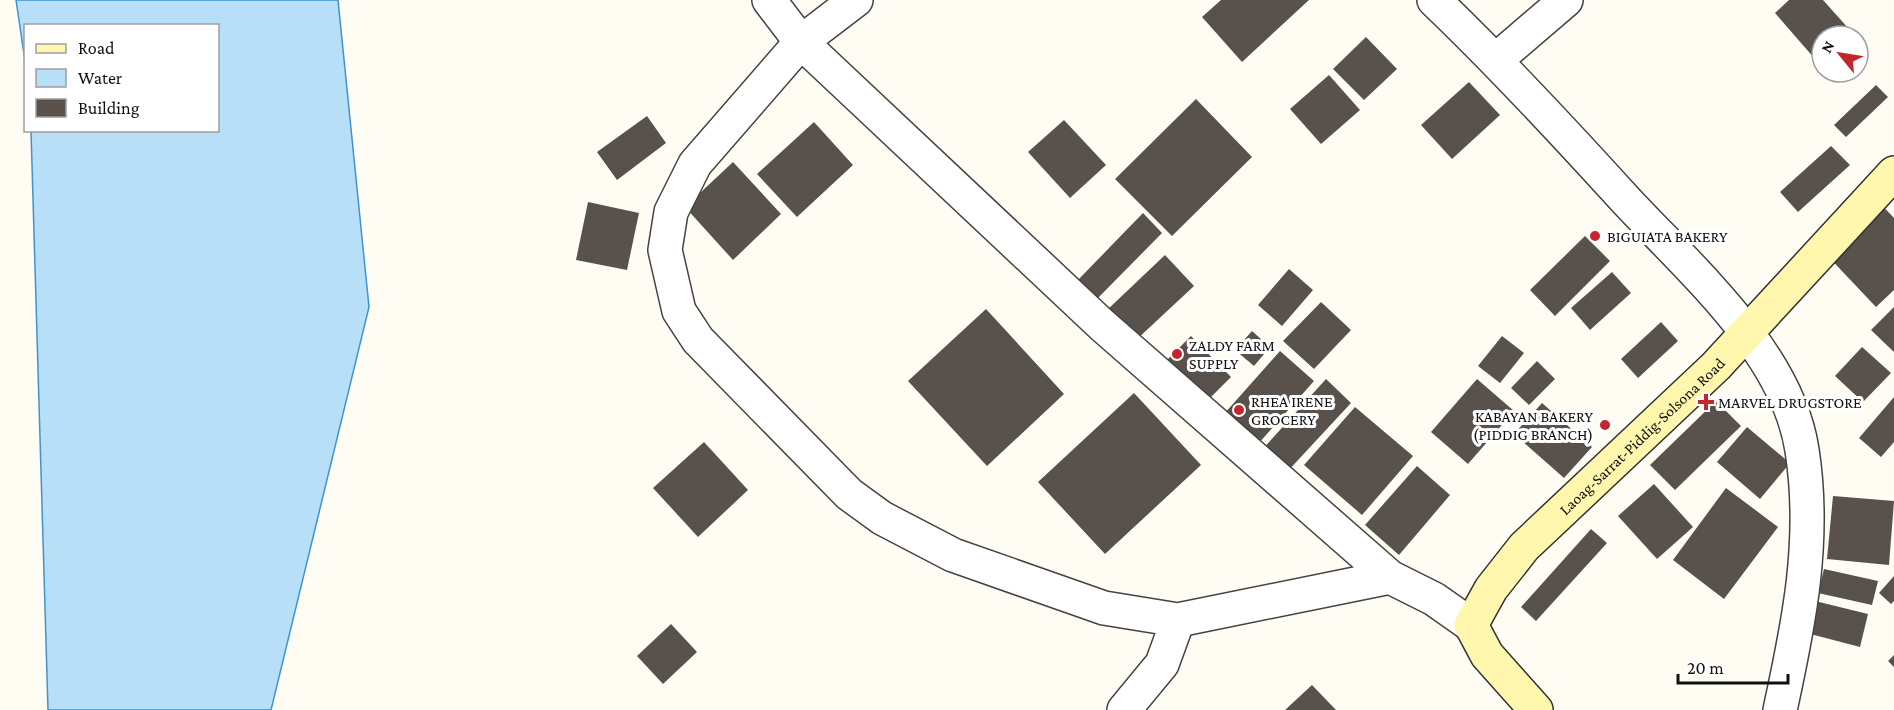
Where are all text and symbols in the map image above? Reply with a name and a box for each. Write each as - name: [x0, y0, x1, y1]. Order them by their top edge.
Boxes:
- legend: [24, 24, 219, 132]
- north arrow: [1810, 24, 1870, 84]
- text: Road: [78, 38, 115, 58]
- text: N: [1817, 38, 1838, 56]
- text: Water: [78, 68, 123, 88]
- text: Building: [78, 98, 140, 118]
- place label: BIGUIATA BAKERY: [1607, 228, 1728, 245]
- marker: BIGUIATA BAKERY: [1588, 229, 1602, 243]
- place label: ZALDY FARM SUPPLY: [1189, 337, 1275, 372]
- marker: ZALDY FARM SUPPLY: [1170, 347, 1184, 361]
- street label: Laoag-Sarrat-Piddig-Solsona Road: [1556, 354, 1729, 518]
- place label: RHEA IRENE GROCERY: [1251, 393, 1333, 428]
- place label: MARVEL DRUGSTORE: [1718, 394, 1862, 411]
- marker: MARVEL DRUGSTORE: [1699, 395, 1713, 409]
- marker: RHEA IRENE GROCERY: [1232, 403, 1246, 417]
- place label: KABAYAN BAKERY (PIDDIG BRANCH): [1473, 408, 1594, 444]
- marker: KABAYAN BAKERY (PIDDIG BRANCH): [1598, 418, 1612, 432]
- scale bar: [1678, 647, 1788, 685]
- text: 20 m: [1687, 658, 1724, 678]

